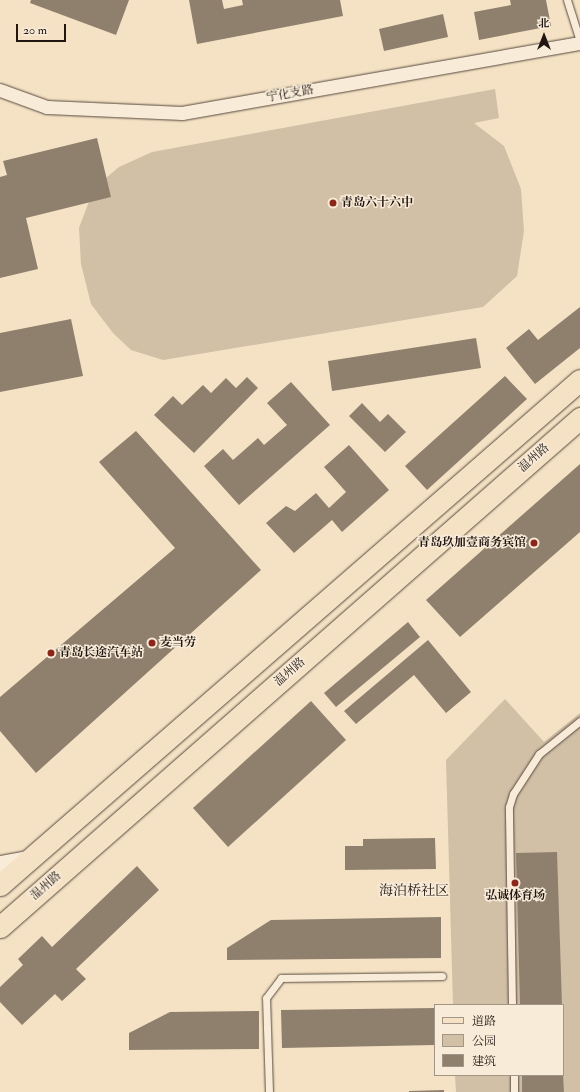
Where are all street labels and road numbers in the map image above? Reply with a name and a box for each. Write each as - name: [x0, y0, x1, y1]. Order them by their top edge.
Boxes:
- street label: 宁化支路: [265, 83, 315, 105]
- street label: 温州路: [516, 441, 552, 475]
- street label: 温州路: [272, 655, 308, 689]
- street label: 温州路: [28, 869, 64, 903]

